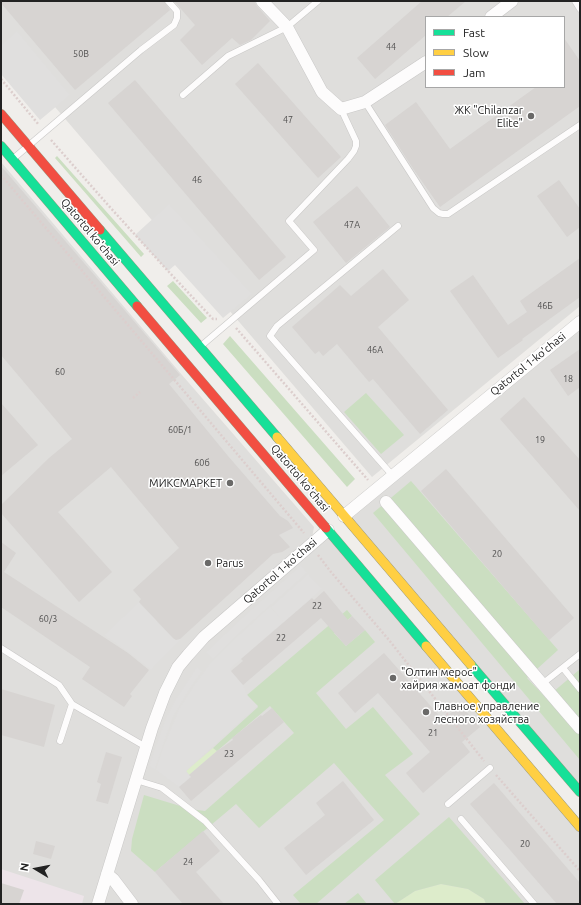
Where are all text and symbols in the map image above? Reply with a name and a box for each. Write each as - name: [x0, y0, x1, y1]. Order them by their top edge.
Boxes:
- legend: [425, 16, 565, 88]
- text: Fast: [463, 26, 485, 39]
- house number: 44: [386, 42, 396, 52]
- text: Slow: [463, 46, 489, 59]
- house number: 50В: [73, 49, 89, 59]
- text: Jam: [463, 66, 485, 79]
- place label: ЖК "Chilanzar Elite": [455, 103, 523, 129]
- marker: ЖК "Chilanzar Elite": [526, 111, 536, 121]
- house number: 47: [283, 115, 293, 125]
- house number: 46: [192, 175, 202, 185]
- street label: Qatortol ko'chasi: [58, 196, 122, 268]
- house number: 47A: [344, 220, 360, 230]
- house number: 46Б: [537, 301, 553, 311]
- street label: Qatortol 1-ko'chasi: [488, 330, 568, 398]
- house number: 46A: [367, 345, 383, 355]
- house number: 60: [55, 367, 65, 377]
- house number: 18: [563, 374, 573, 384]
- house number: 60Б/1: [168, 425, 192, 435]
- house number: 19: [535, 435, 545, 445]
- street label: Qatortol ko'chasi: [268, 442, 332, 514]
- house number: 60б: [194, 458, 210, 468]
- place label: МИКСМАРКЕТ: [149, 476, 222, 490]
- marker: МИКСМАРКЕТ: [225, 478, 235, 488]
- street label: Qatortol 1-ko'chasi: [240, 535, 320, 607]
- house number: 20: [492, 549, 502, 559]
- place label: Parus: [216, 556, 243, 570]
- marker: Parus: [203, 558, 213, 568]
- house number: 22: [312, 601, 322, 611]
- house number: 60/3: [39, 614, 57, 624]
- house number: 22: [276, 633, 286, 643]
- place label: "Олтин мерос" хайрия жамоат фонди: [401, 665, 516, 691]
- marker: "Олтин мерос" хайрия жамоат фонди: [388, 673, 398, 683]
- place label: Главное управление лесного хозяйства: [434, 699, 539, 725]
- marker: Главное управление лесного хозяйства: [421, 707, 431, 717]
- house number: 21: [428, 728, 438, 738]
- house number: 23: [224, 749, 234, 759]
- house number: 20: [520, 839, 530, 849]
- north arrow: [16, 849, 56, 889]
- house number: 24: [183, 857, 193, 867]
- text: N: [18, 862, 31, 872]

